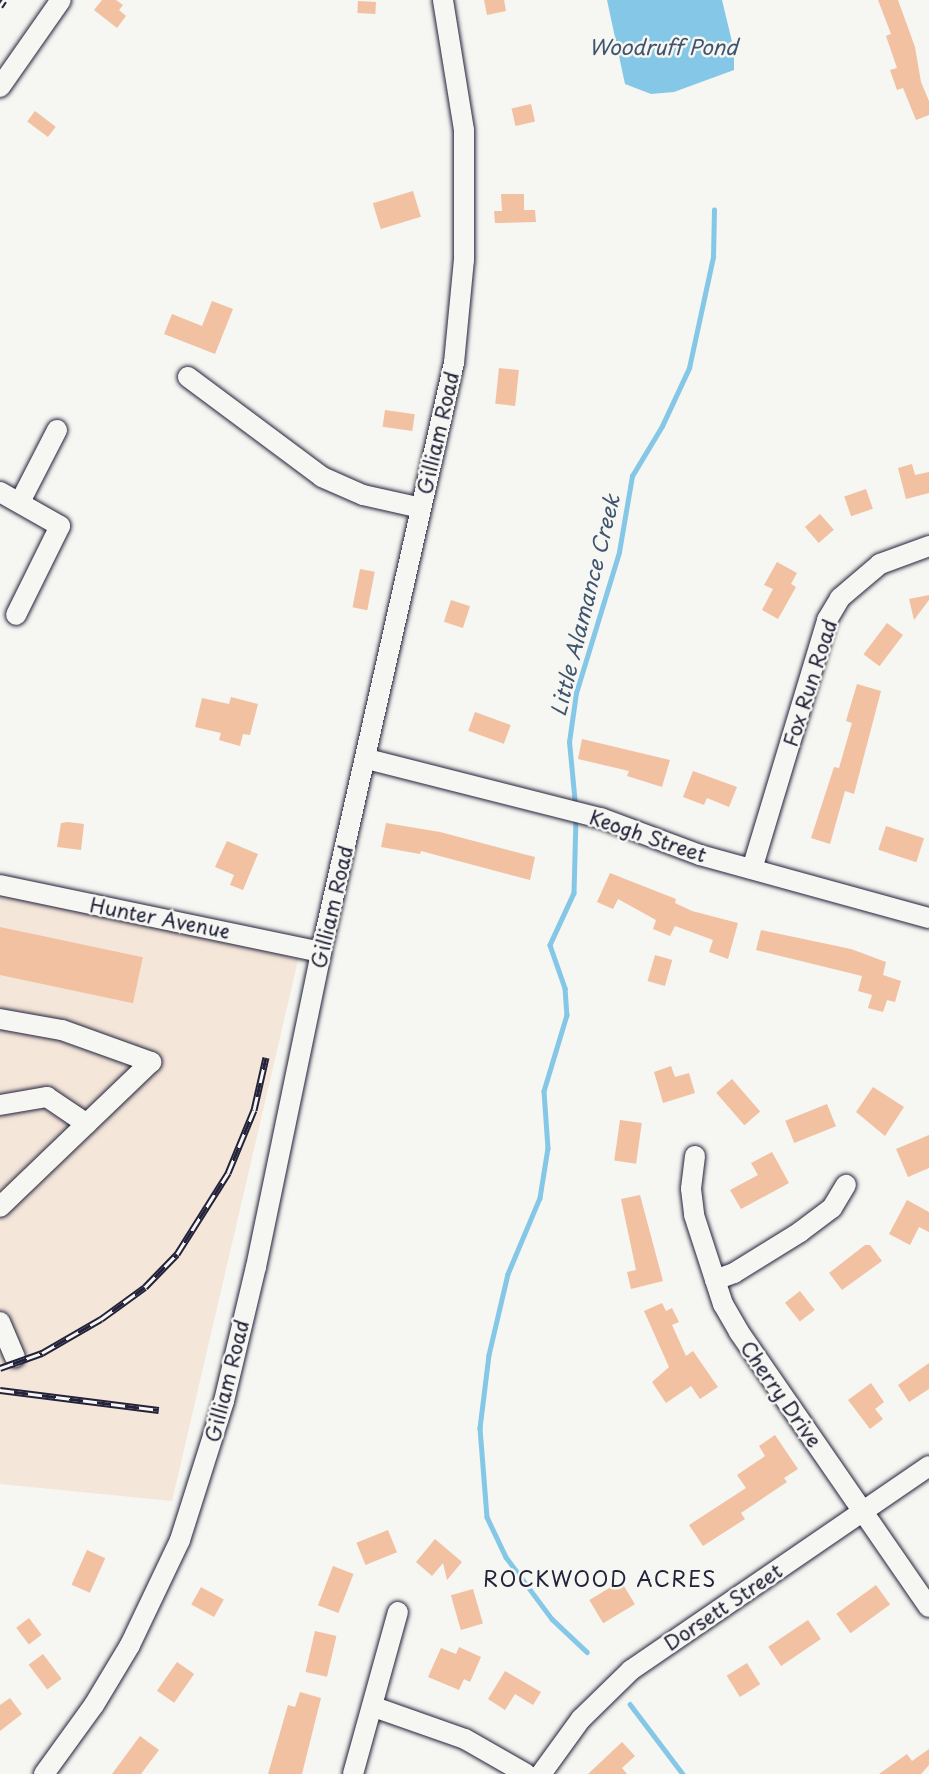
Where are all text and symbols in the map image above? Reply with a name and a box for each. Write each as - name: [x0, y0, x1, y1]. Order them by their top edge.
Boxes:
- water label: Woodruff Pond: [588, 33, 738, 59]
- street label: Gilliam Road: [412, 369, 464, 497]
- water label: Little Alamance Creek: [544, 491, 624, 719]
- street label: Fox Run Road: [778, 617, 842, 749]
- street label: Keogh Street: [586, 805, 710, 867]
- street label: Gilliam Road: [306, 843, 358, 971]
- street label: Hunter Avenue: [88, 893, 232, 943]
- street label: Gilliam Road: [200, 1317, 254, 1445]
- street label: Cherry Drive: [735, 1336, 827, 1452]
- street label: Dorsett Street: [659, 1558, 787, 1656]
- district label: ROCKWOOD ACRES: [483, 1565, 717, 1591]

